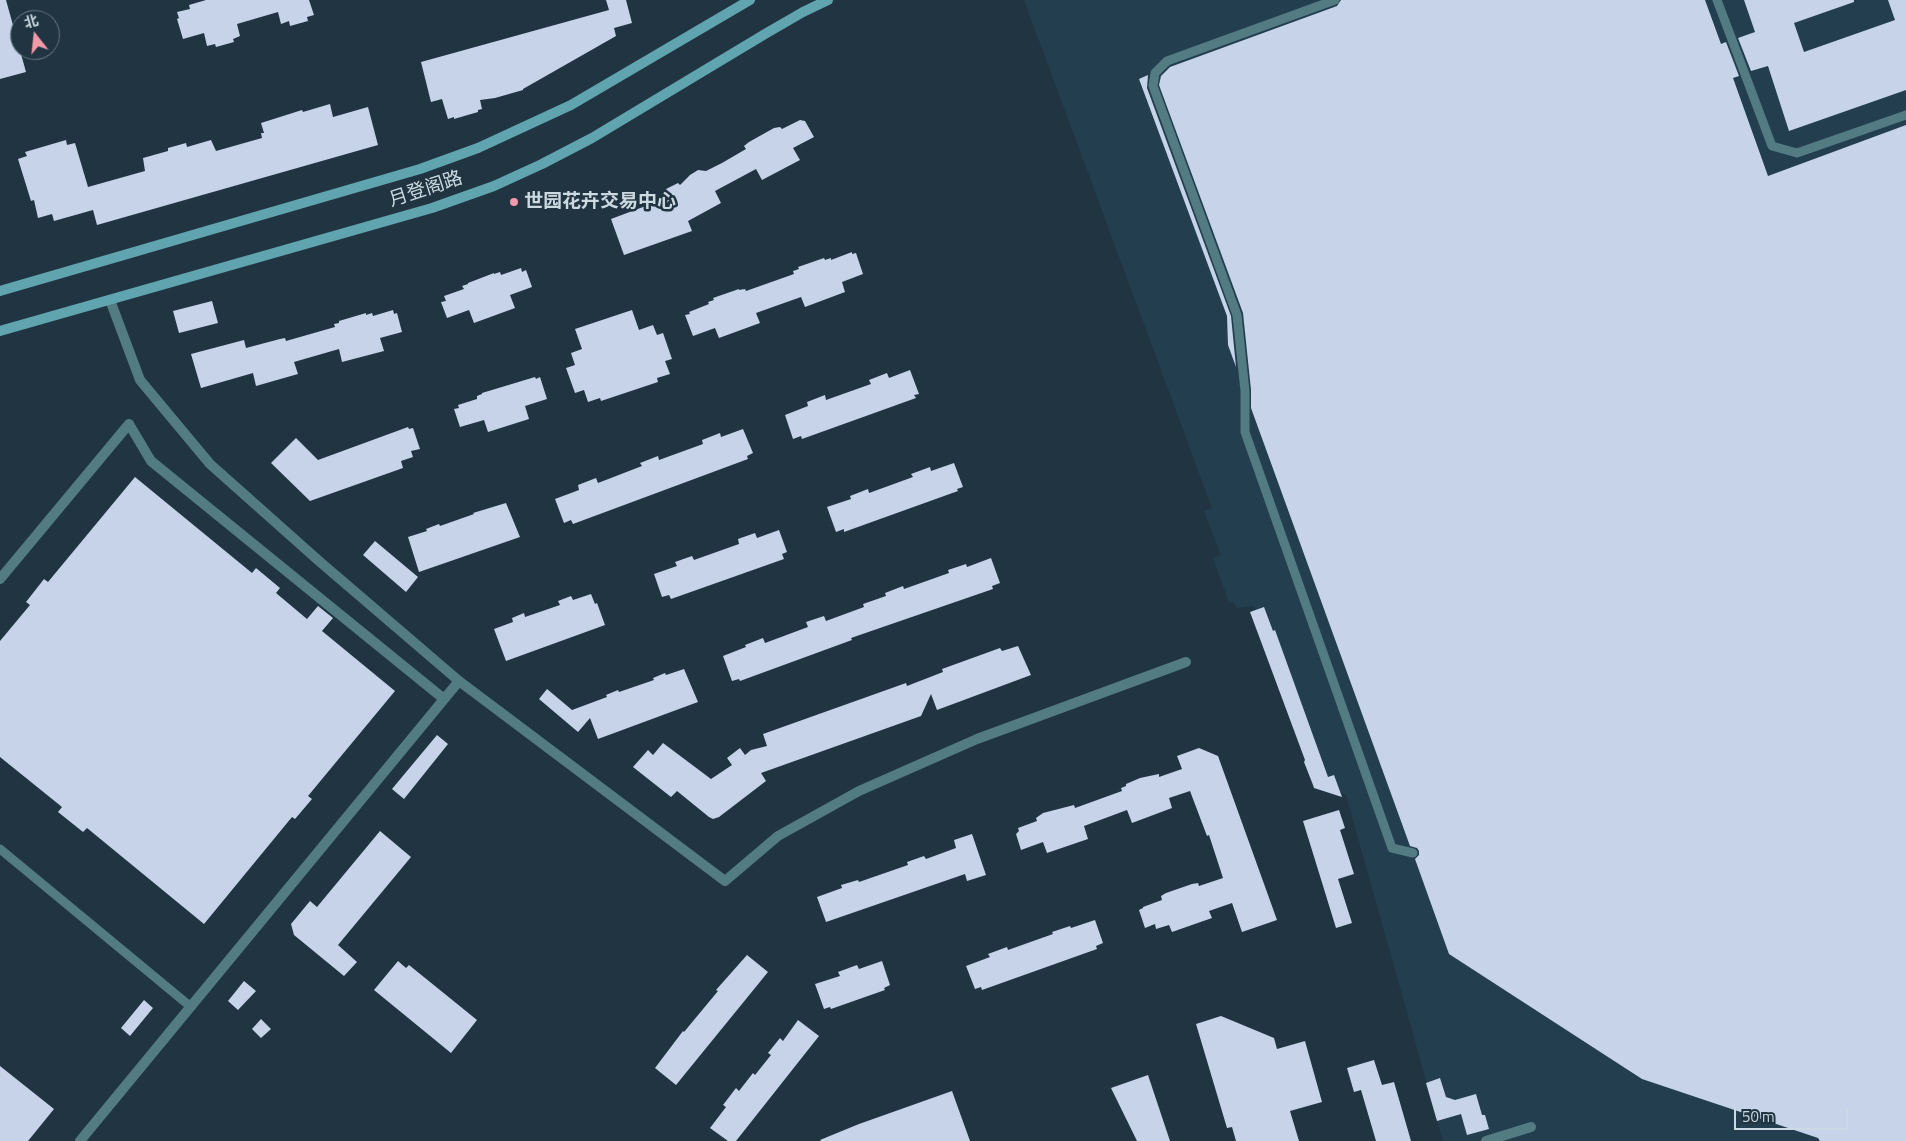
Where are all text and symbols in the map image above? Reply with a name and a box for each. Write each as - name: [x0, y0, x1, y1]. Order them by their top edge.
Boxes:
- text: 北: [21, 9, 41, 33]
- north arrow: [10, 10, 60, 60]
- street label: 月登阁路: [386, 167, 466, 213]
- place label: 世园花卉交易中心: [524, 191, 676, 213]
- marker: 世园花卉交易中心: [508, 196, 520, 208]
- scale bar: [1736, 1098, 1850, 1130]
- text: 50 m: [1742, 1105, 1775, 1128]

